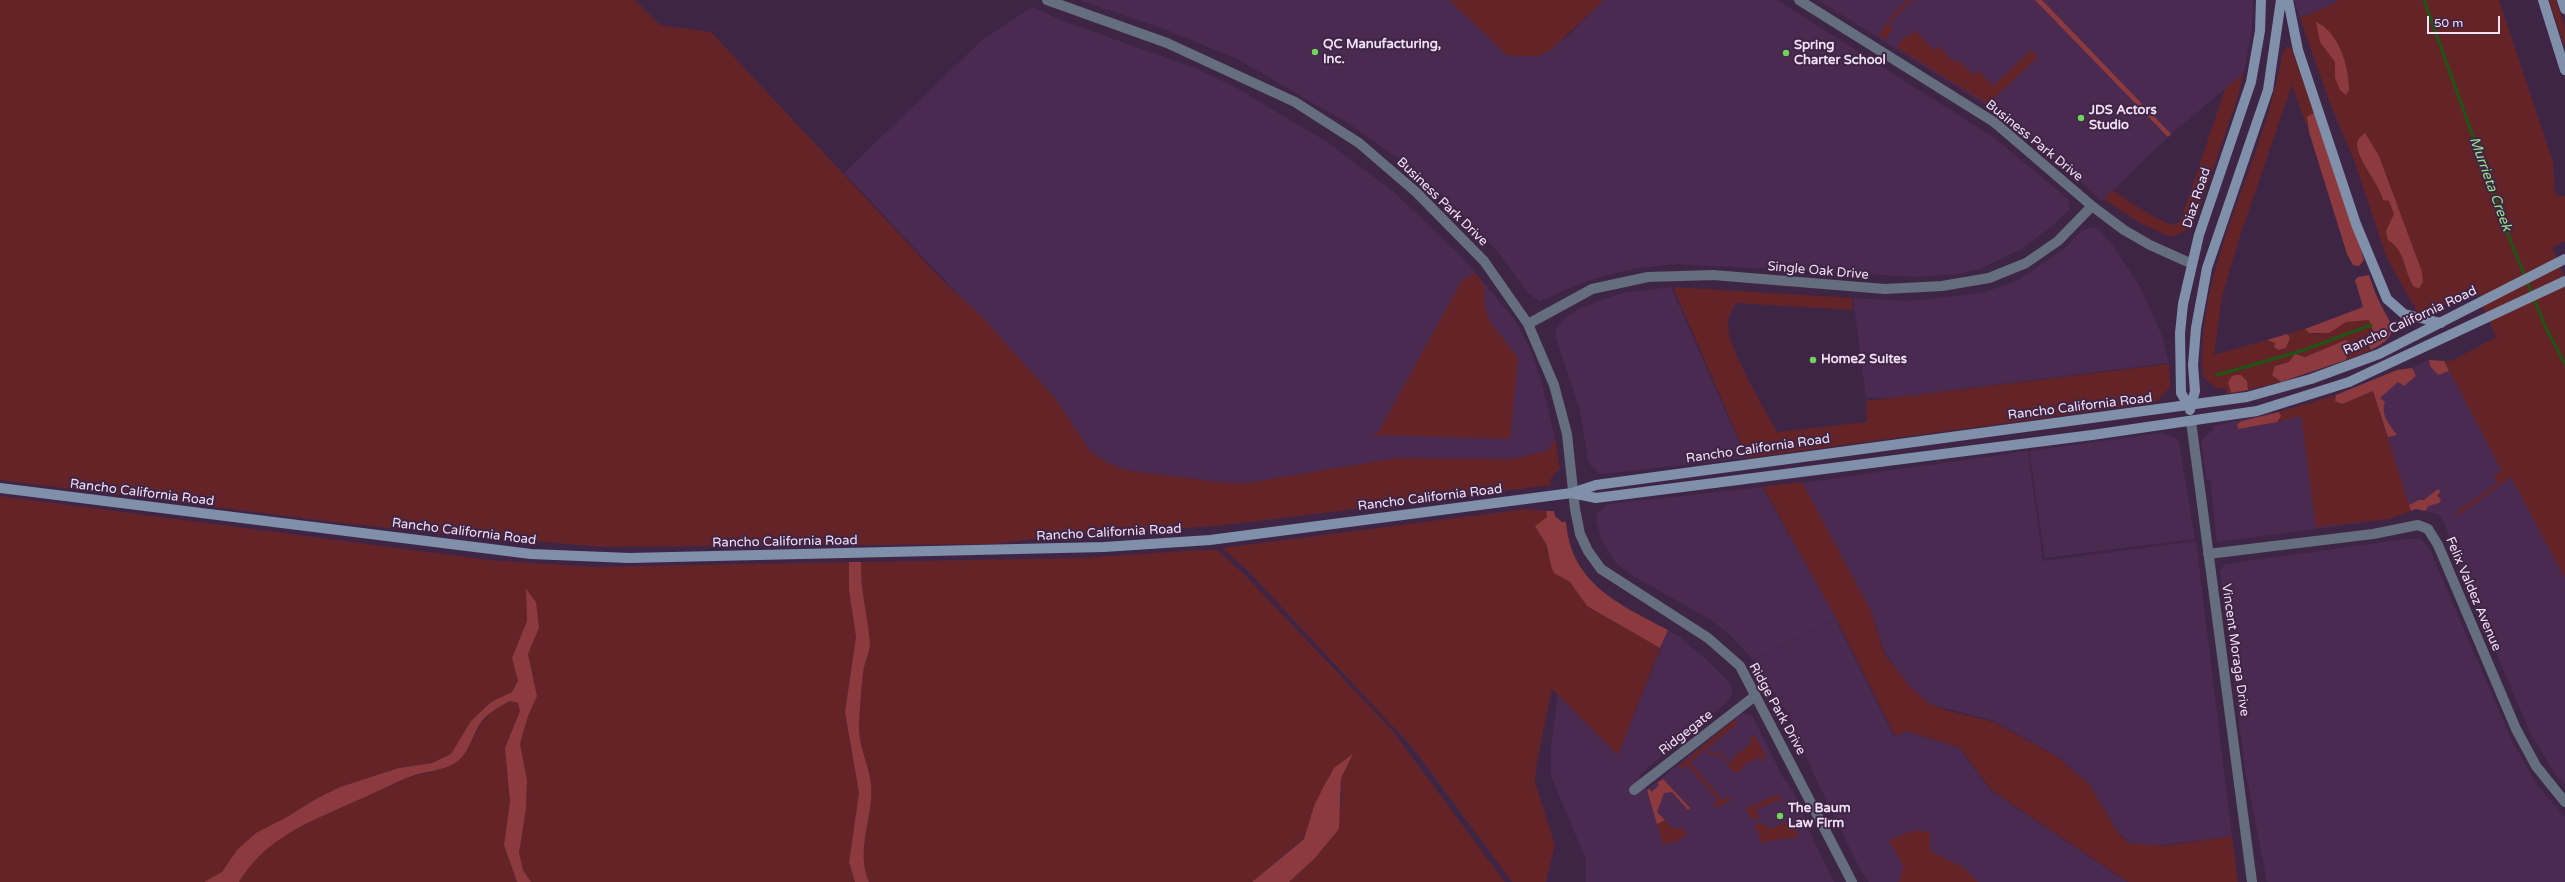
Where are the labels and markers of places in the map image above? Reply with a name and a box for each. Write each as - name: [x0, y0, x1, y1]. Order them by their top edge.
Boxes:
- place label: QC Manufacturing, Inc.: [1323, 37, 1441, 68]
- place label: Spring Charter School: [1794, 38, 1886, 69]
- marker: QC Manufacturing, Inc.: [1310, 47, 1320, 57]
- marker: Spring Charter School: [1781, 48, 1791, 58]
- place label: JDS Actors Studio: [2089, 103, 2157, 134]
- marker: JDS Actors Studio: [2076, 113, 2086, 123]
- place label: Home2 Suites: [1821, 352, 1907, 368]
- marker: Home2 Suites: [1808, 355, 1818, 365]
- place label: The Baum Law Firm: [1788, 801, 1851, 832]
- marker: The Baum Law Firm: [1775, 811, 1785, 821]

